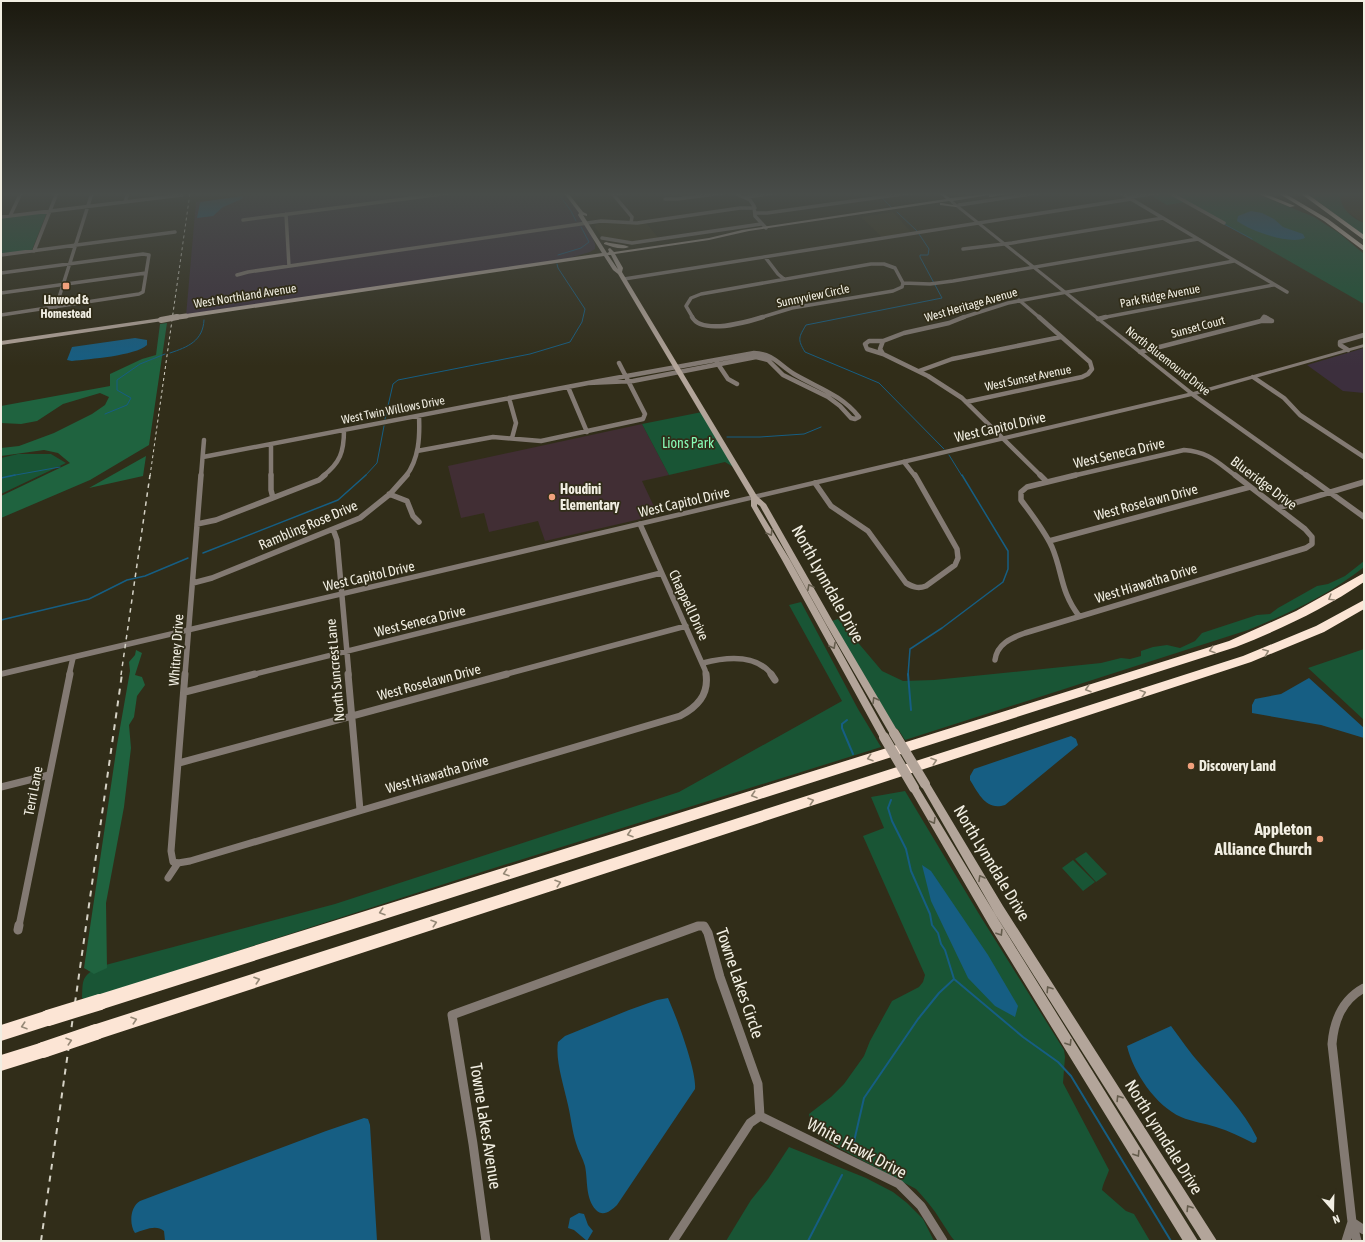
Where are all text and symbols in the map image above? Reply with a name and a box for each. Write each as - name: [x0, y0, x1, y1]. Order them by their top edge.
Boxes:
- marker: Linwood & Homestead: [61, 281, 71, 291]
- street label: West Northland Avenue: [193, 281, 297, 311]
- street label: Sunnyview Circle: [775, 281, 851, 311]
- street label: Park Ridge Avenue: [1119, 281, 1201, 311]
- street label: West Heritage Avenue: [923, 285, 1019, 325]
- place label: Linwood & Homestead: [41, 293, 92, 321]
- street label: Sunset Court: [1170, 313, 1227, 341]
- street label: North Bluemound Drive: [1123, 324, 1213, 398]
- street label: West Sunset Avenue: [984, 362, 1072, 394]
- street label: West Twin Willows Drive: [340, 393, 446, 427]
- street label: West Capitol Drive: [953, 409, 1047, 445]
- park label: Lions Park: [662, 435, 714, 451]
- street label: West Seneca Drive: [1072, 435, 1166, 471]
- street label: Blueridge Drive: [1228, 453, 1300, 513]
- place label: Houdini Elementary: [560, 481, 620, 513]
- street label: West Roselawn Drive: [1093, 481, 1199, 523]
- street label: West Capitol Drive: [637, 484, 731, 520]
- marker: Houdini Elementary: [547, 492, 557, 502]
- street label: Rambling Rose Drive: [256, 497, 360, 553]
- street label: North Lynndale Drive: [787, 522, 869, 646]
- one-way arrow: [766, 529, 773, 536]
- street label: West Capitol Drive: [322, 558, 416, 594]
- street label: West Hiawatha Drive: [1093, 560, 1199, 606]
- street label: Chappell Drive: [666, 567, 712, 643]
- one-way arrow: [807, 584, 814, 591]
- one-way arrow: [1328, 594, 1335, 601]
- street label: West Seneca Drive: [373, 602, 467, 640]
- street label: Whitney Drive: [166, 613, 186, 687]
- street label: North Suncrest Lane: [323, 618, 347, 722]
- one-way arrow: [828, 642, 836, 649]
- one-way arrow: [1209, 645, 1216, 654]
- one-way arrow: [1262, 649, 1270, 657]
- street label: West Roselawn Drive: [376, 661, 482, 703]
- one-way arrow: [1085, 684, 1092, 693]
- one-way arrow: [1139, 689, 1146, 698]
- one-way arrow: [872, 697, 879, 704]
- street label: West Hiawatha Drive: [384, 752, 490, 796]
- one-way arrow: [866, 753, 873, 762]
- one-way arrow: [931, 757, 938, 766]
- place label: Discovery Land: [1199, 758, 1276, 774]
- marker: Discovery Land: [1186, 761, 1196, 771]
- street label: Terri Lane: [20, 765, 46, 817]
- one-way arrow: [750, 790, 757, 799]
- one-way arrow: [807, 797, 814, 806]
- street label: North Lynndale Drive: [950, 802, 1035, 925]
- one-way arrow: [929, 817, 936, 824]
- place label: Appleton Alliance Church: [1214, 819, 1312, 859]
- one-way arrow: [627, 829, 634, 838]
- marker: Appleton Alliance Church: [1315, 834, 1325, 844]
- one-way arrow: [503, 868, 510, 877]
- one-way arrow: [978, 875, 985, 883]
- one-way arrow: [554, 879, 561, 888]
- one-way arrow: [379, 908, 386, 916]
- one-way arrow: [431, 919, 438, 928]
- street label: Towne Lakes Circle: [712, 925, 768, 1041]
- one-way arrow: [995, 929, 1003, 936]
- one-way arrow: [254, 977, 261, 985]
- one-way arrow: [1047, 986, 1054, 993]
- one-way arrow: [130, 1017, 137, 1025]
- one-way arrow: [21, 1021, 28, 1030]
- one-way arrow: [66, 1037, 73, 1046]
- one-way arrow: [1064, 1039, 1072, 1046]
- street label: Towne Lakes Avenue: [466, 1062, 506, 1191]
- street label: North Lynndale Drive: [1121, 1076, 1207, 1198]
- one-way arrow: [1117, 1096, 1124, 1103]
- street label: White Hawk Drive: [804, 1113, 910, 1183]
- one-way arrow: [1132, 1150, 1140, 1157]
- north arrow: [1313, 1190, 1353, 1230]
- one-way arrow: [1186, 1205, 1194, 1212]
- text: N: [1331, 1213, 1342, 1226]

